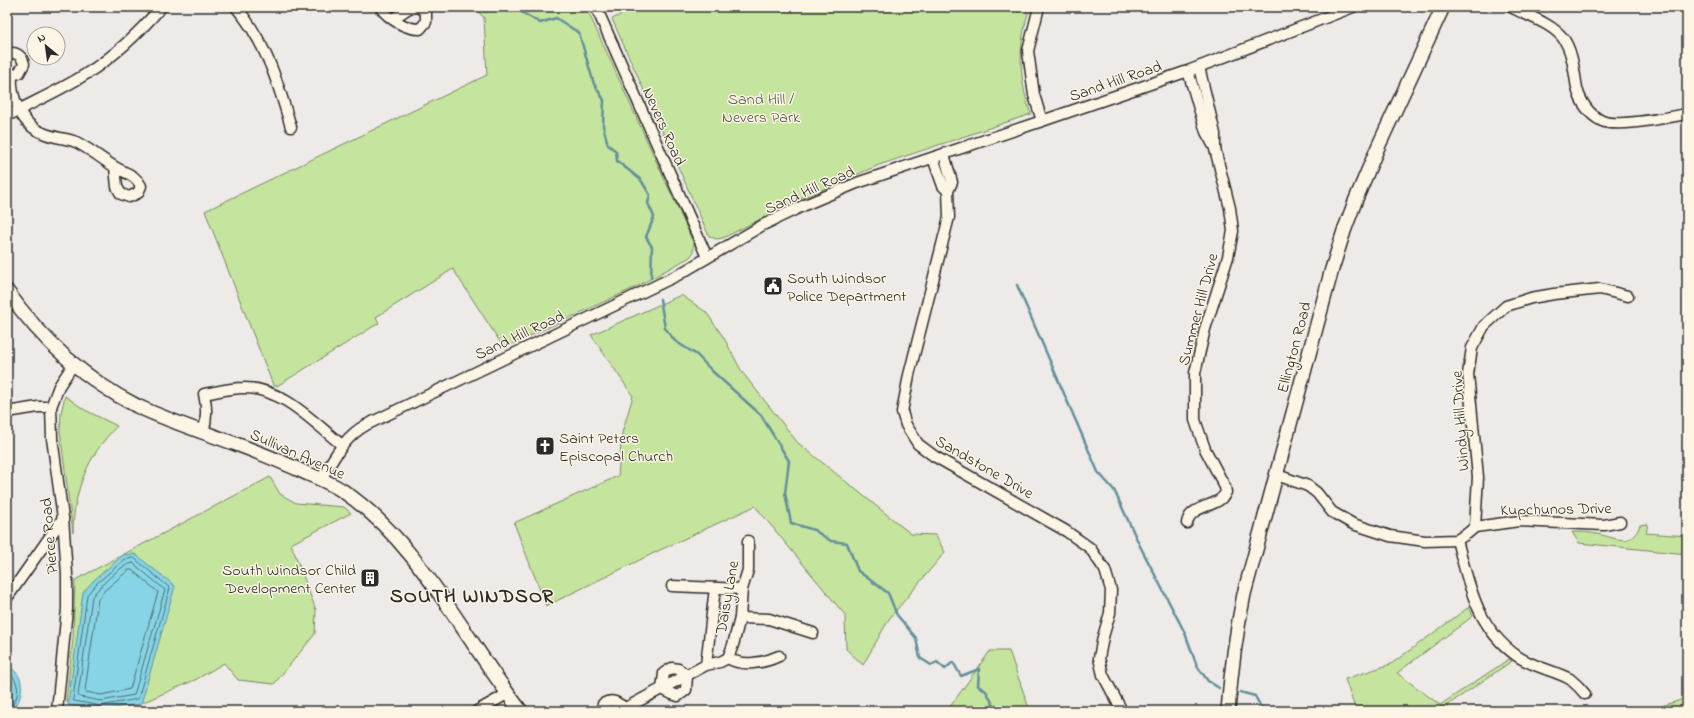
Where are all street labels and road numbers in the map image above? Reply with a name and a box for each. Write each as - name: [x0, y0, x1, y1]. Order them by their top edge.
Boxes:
- street label: Sand Hill Road: [1066, 55, 1165, 109]
- street label: Nevers Road: [635, 84, 691, 170]
- street label: Sand Hill Road: [761, 160, 859, 221]
- street label: Summer Hill Drive: [1172, 250, 1226, 368]
- street label: Ellington Road: [1271, 299, 1319, 396]
- street label: Sand Hill Road: [471, 305, 568, 367]
- street label: Windy Hill Drive: [1445, 369, 1476, 472]
- street label: Sullivan Avenue: [246, 423, 349, 487]
- street label: Sandstone Drive: [930, 430, 1038, 506]
- street label: Pierce Road: [35, 497, 65, 575]
- street label: Kupchunos Drive: [1500, 497, 1613, 523]
- street label: Daisy Lane: [710, 558, 746, 637]

